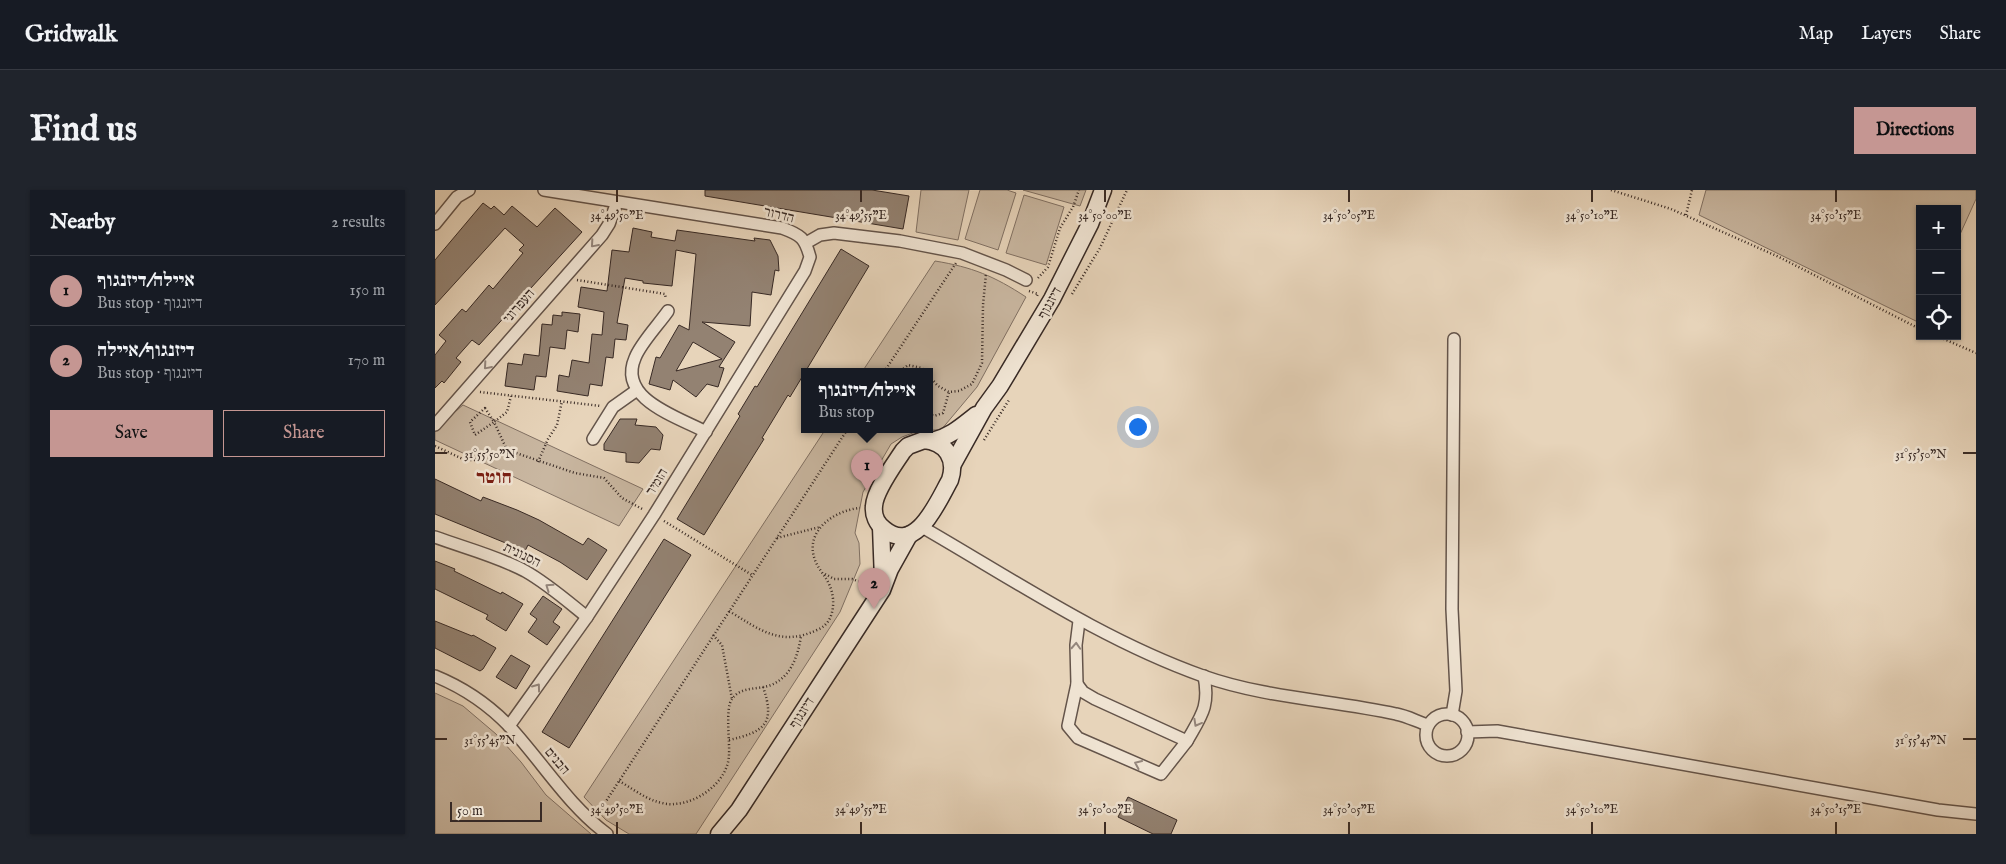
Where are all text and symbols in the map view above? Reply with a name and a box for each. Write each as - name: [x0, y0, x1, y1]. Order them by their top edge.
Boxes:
- text: Gridwalk: [25, 19, 117, 50]
- text: Map: [1799, 23, 1833, 46]
- text: Layers: [1861, 23, 1912, 46]
- text: Share: [1940, 23, 1981, 46]
- button: Directions: [1854, 107, 1976, 154]
- text: Find us: [30, 108, 137, 153]
- street label: הדרור: [762, 203, 796, 227]
- map controls: [1916, 205, 1961, 340]
- button: +: [1916, 205, 1961, 250]
- text: 34°49'50"E: [590, 208, 644, 223]
- text: 34°49'55"E: [835, 208, 887, 223]
- text: 34°50'00"E: [1078, 208, 1132, 223]
- text: 34°50'05"E: [1323, 208, 1375, 223]
- text: 34°50'10"E: [1566, 208, 1618, 223]
- text: 34°50'15"E: [1811, 208, 1861, 223]
- text: Nearby: [50, 209, 115, 236]
- text: 2 results: [331, 213, 385, 233]
- one-way arrow: [591, 238, 600, 247]
- button: −: [1916, 250, 1961, 295]
- text: איילה/דיזנגוף: [97, 269, 195, 293]
- text: 1: [63, 281, 69, 301]
- text: 150 m: [350, 281, 385, 301]
- street label: דיזנגוף: [1034, 284, 1066, 322]
- street label: העפרוני: [499, 285, 539, 327]
- text: Bus stop · דיזנגוף: [97, 294, 202, 314]
- button: locate: [1916, 295, 1961, 340]
- text: דיזנגוף/איילה: [97, 339, 195, 363]
- text: 2: [62, 351, 70, 371]
- text: 170 m: [348, 351, 385, 371]
- one-way arrow: [484, 361, 493, 370]
- text: Bus stop · דיזנגוף: [97, 364, 202, 384]
- popup: [801, 368, 933, 433]
- text: איילה/דיזנגוף: [818, 379, 916, 403]
- text: Bus stop: [818, 403, 875, 423]
- button: Save: [50, 410, 213, 457]
- button: Share: [223, 410, 385, 457]
- your location: [1125, 414, 1151, 440]
- text: 31°55'50"N: [464, 447, 516, 462]
- text: 31°55'50"N: [1895, 447, 1947, 462]
- pin: 1: [851, 450, 883, 491]
- street label: הזמיר: [642, 465, 672, 499]
- district label: חוטר: [476, 466, 512, 490]
- street label: הסנונית: [500, 538, 544, 572]
- pin: 2: [858, 568, 890, 609]
- one-way arrow: [545, 584, 555, 593]
- one-way arrow: [1071, 642, 1082, 650]
- one-way arrow: [531, 683, 540, 692]
- street label: דיזנגוף: [785, 694, 819, 732]
- one-way arrow: [1193, 717, 1203, 726]
- text: 31°55'45"N: [464, 733, 516, 748]
- text: 31°55'45"N: [1895, 733, 1947, 748]
- street label: הבנים: [540, 744, 574, 778]
- one-way arrow: [1134, 760, 1143, 771]
- scale bar: [450, 799, 543, 822]
- text: 50 m: [457, 802, 483, 820]
- text: 34°49'50"E: [590, 802, 644, 817]
- text: 34°49'55"E: [835, 802, 887, 817]
- text: 34°50'00"E: [1078, 802, 1132, 817]
- text: 34°50'05"E: [1323, 802, 1375, 817]
- text: 34°50'10"E: [1566, 802, 1618, 817]
- text: 34°50'15"E: [1811, 802, 1861, 817]

